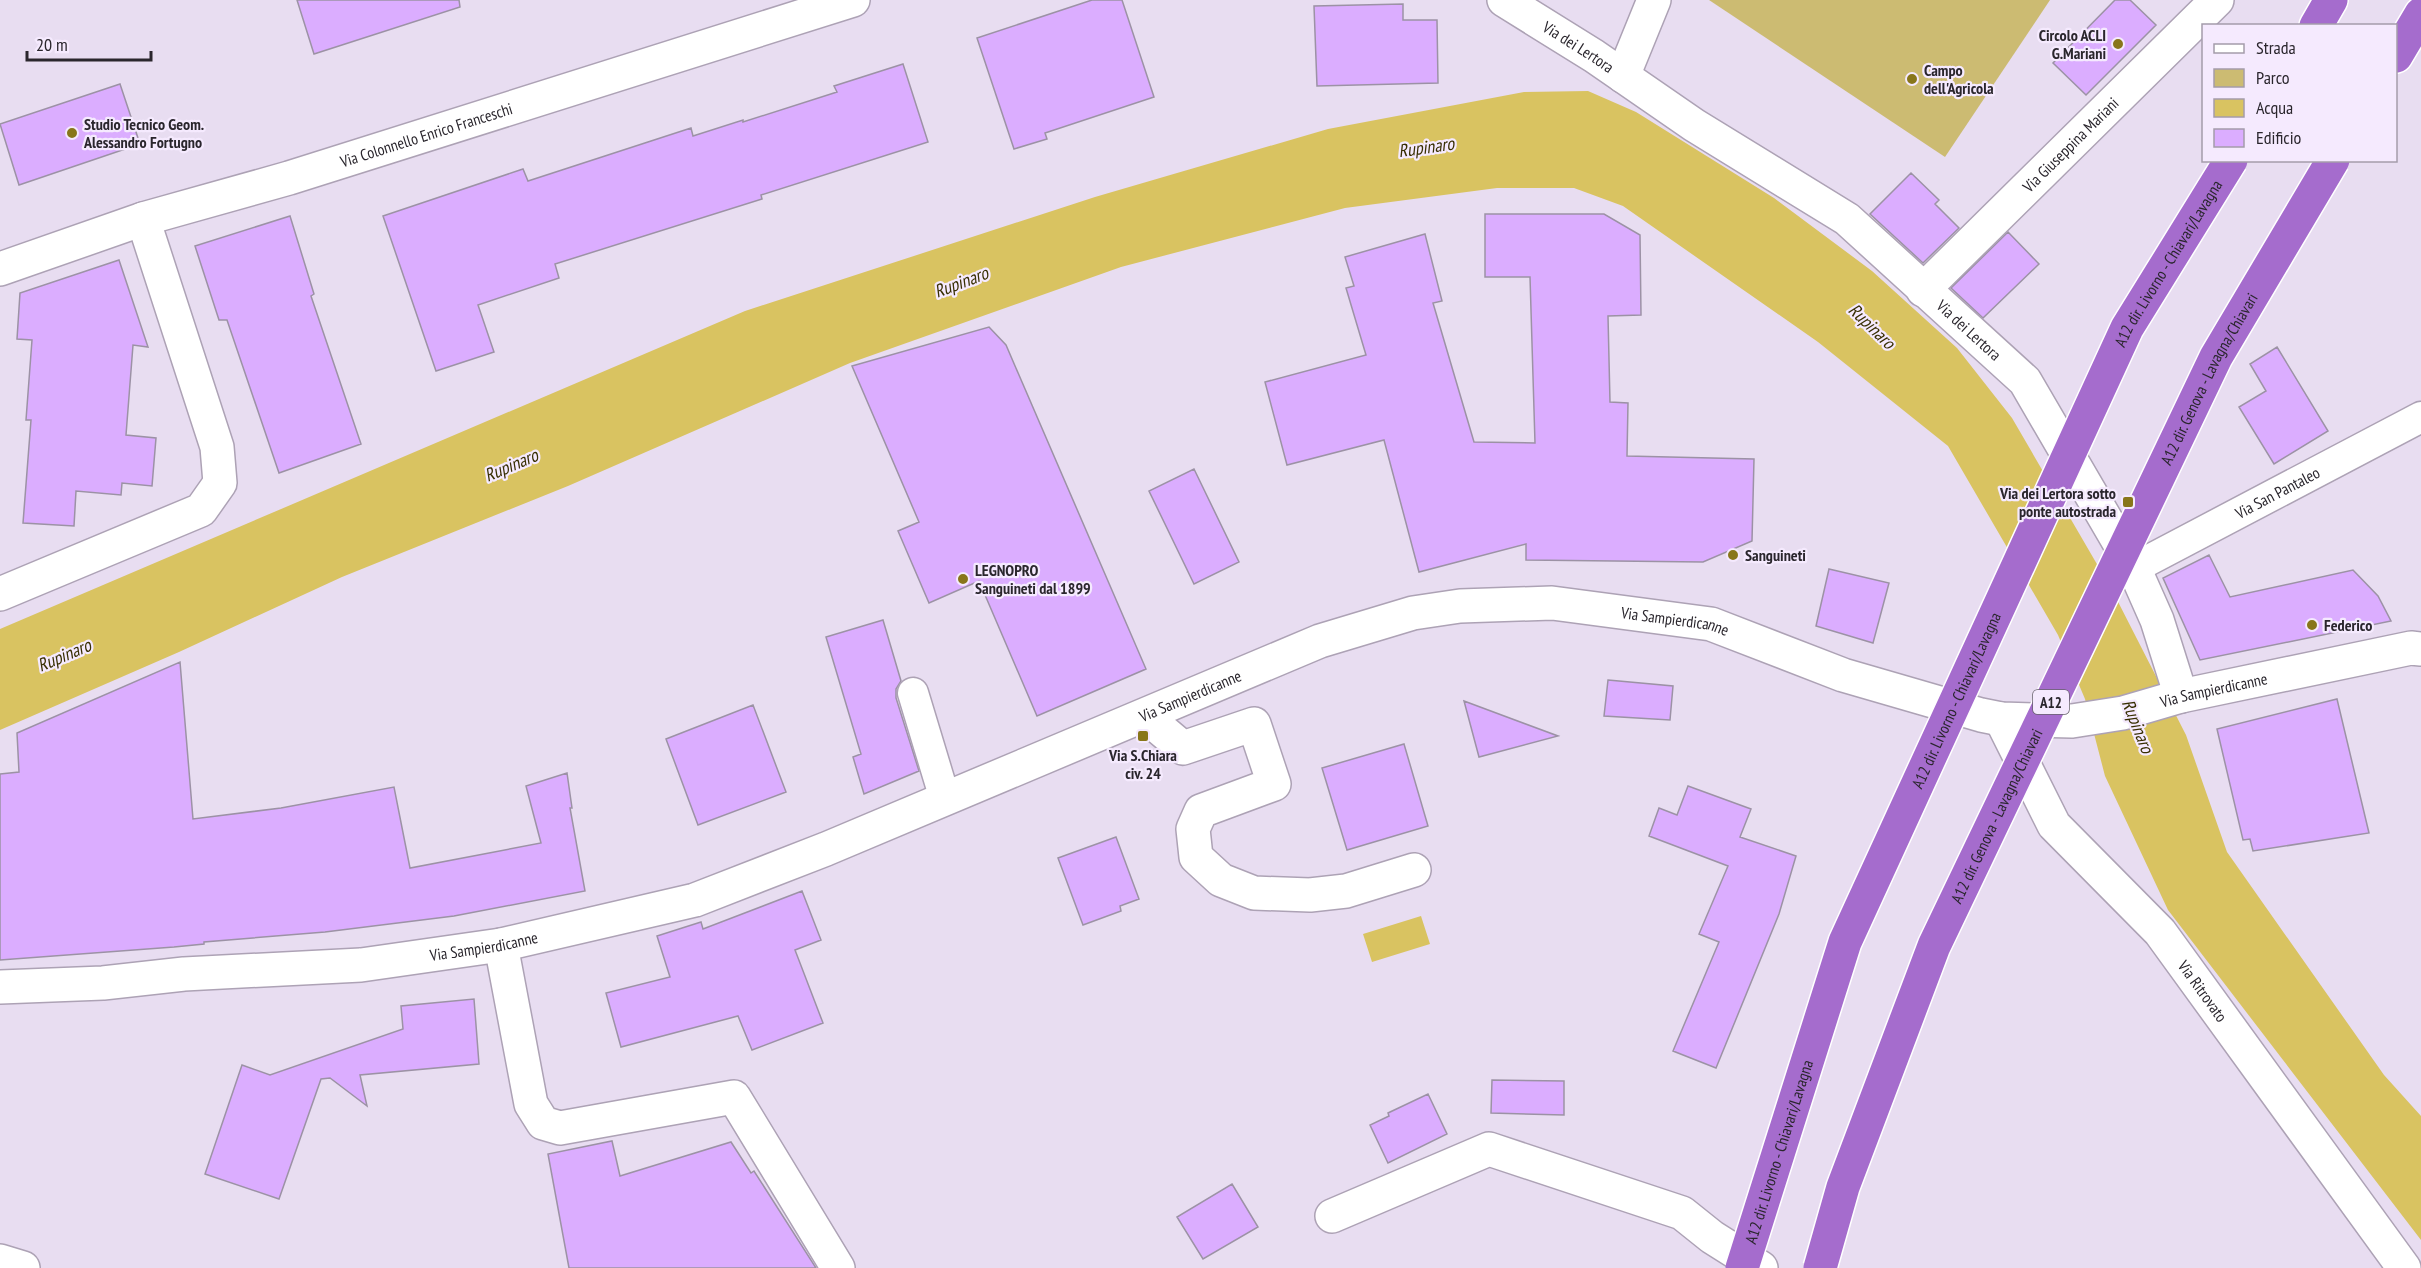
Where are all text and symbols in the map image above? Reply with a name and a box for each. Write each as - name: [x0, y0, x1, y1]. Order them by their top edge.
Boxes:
- street label: Via dei Lertora: [1538, 16, 1618, 77]
- scale bar: [27, 24, 152, 62]
- legend: [2202, 24, 2397, 162]
- place label: Circolo ACLI G.Mariani: [2039, 25, 2106, 63]
- text: 20 m: [36, 33, 68, 56]
- text: Strada: [2256, 36, 2296, 59]
- marker: Circolo ACLI G.Mariani: [2111, 37, 2125, 51]
- place label: Campo dell'Agricola: [1924, 60, 1994, 98]
- text: Parco: [2256, 66, 2290, 89]
- marker: Campo dell'Agricola: [1905, 72, 1919, 86]
- street label: Via Giuseppina Mariani: [2018, 93, 2123, 197]
- text: Acqua: [2256, 96, 2293, 119]
- street label: Via Colonnello Enrico Franceschi: [337, 98, 515, 172]
- place label: Studio Tecnico Geom. Alessandro Fortugno: [83, 114, 204, 152]
- marker: Studio Tecnico Geom. Alessandro Fortugno: [65, 126, 79, 140]
- text: Edificio: [2256, 126, 2302, 149]
- water label: Rupinaro: [1397, 132, 1457, 162]
- street label: A12 dir. Livorno - Chiavari/Lavagna: [2110, 176, 2226, 350]
- water label: Rupinaro: [931, 261, 992, 303]
- street label: A12 dir. Genova - Lavagna/Chiavari: [2156, 289, 2262, 468]
- street label: Via dei Lertora: [1932, 295, 2005, 364]
- water label: Rupinaro: [1844, 298, 1901, 355]
- water label: Rupinaro: [481, 443, 542, 487]
- street label: Via San Pantaleo: [2231, 462, 2323, 523]
- place label: Via dei Lertora sotto ponte autostrada: [1999, 483, 2116, 521]
- marker: Via dei Lertora sotto ponte autostrada: [2121, 495, 2135, 509]
- place label: Sanguineti: [1745, 545, 1806, 565]
- marker: Sanguineti: [1726, 548, 1740, 562]
- place label: LEGNOPRO Sanguineti dal 1899: [975, 560, 1091, 598]
- marker: LEGNOPRO Sanguineti dal 1899: [956, 572, 970, 586]
- street label: Via Sampierdicanne: [1619, 602, 1732, 640]
- street label: A12 dir. Livorno - Chiavari/Lavagna: [1907, 609, 2005, 791]
- place label: Federico: [2324, 615, 2372, 635]
- marker: Federico: [2305, 618, 2319, 632]
- water label: Rupinaro: [34, 633, 95, 677]
- street label: Via Sampierdicanne: [1135, 665, 1244, 726]
- street label: Via Sampierdicanne: [2157, 668, 2269, 712]
- road number: A12: [2033, 690, 2069, 714]
- water label: Rupinaro: [2117, 696, 2160, 757]
- street label: A12 dir. Genova - Lavagna/Chiavari: [1946, 725, 2047, 906]
- marker: Via S.Chiara civ. 24: [1136, 729, 1150, 743]
- place label: Via S.Chiara civ. 24: [1108, 745, 1177, 783]
- street label: Via Sampierdicanne: [428, 927, 540, 965]
- street label: Via Ritrovato: [2173, 955, 2232, 1026]
- street label: A12 dir. Livorno - Chiavari/Lavagna: [1740, 1057, 1817, 1246]

